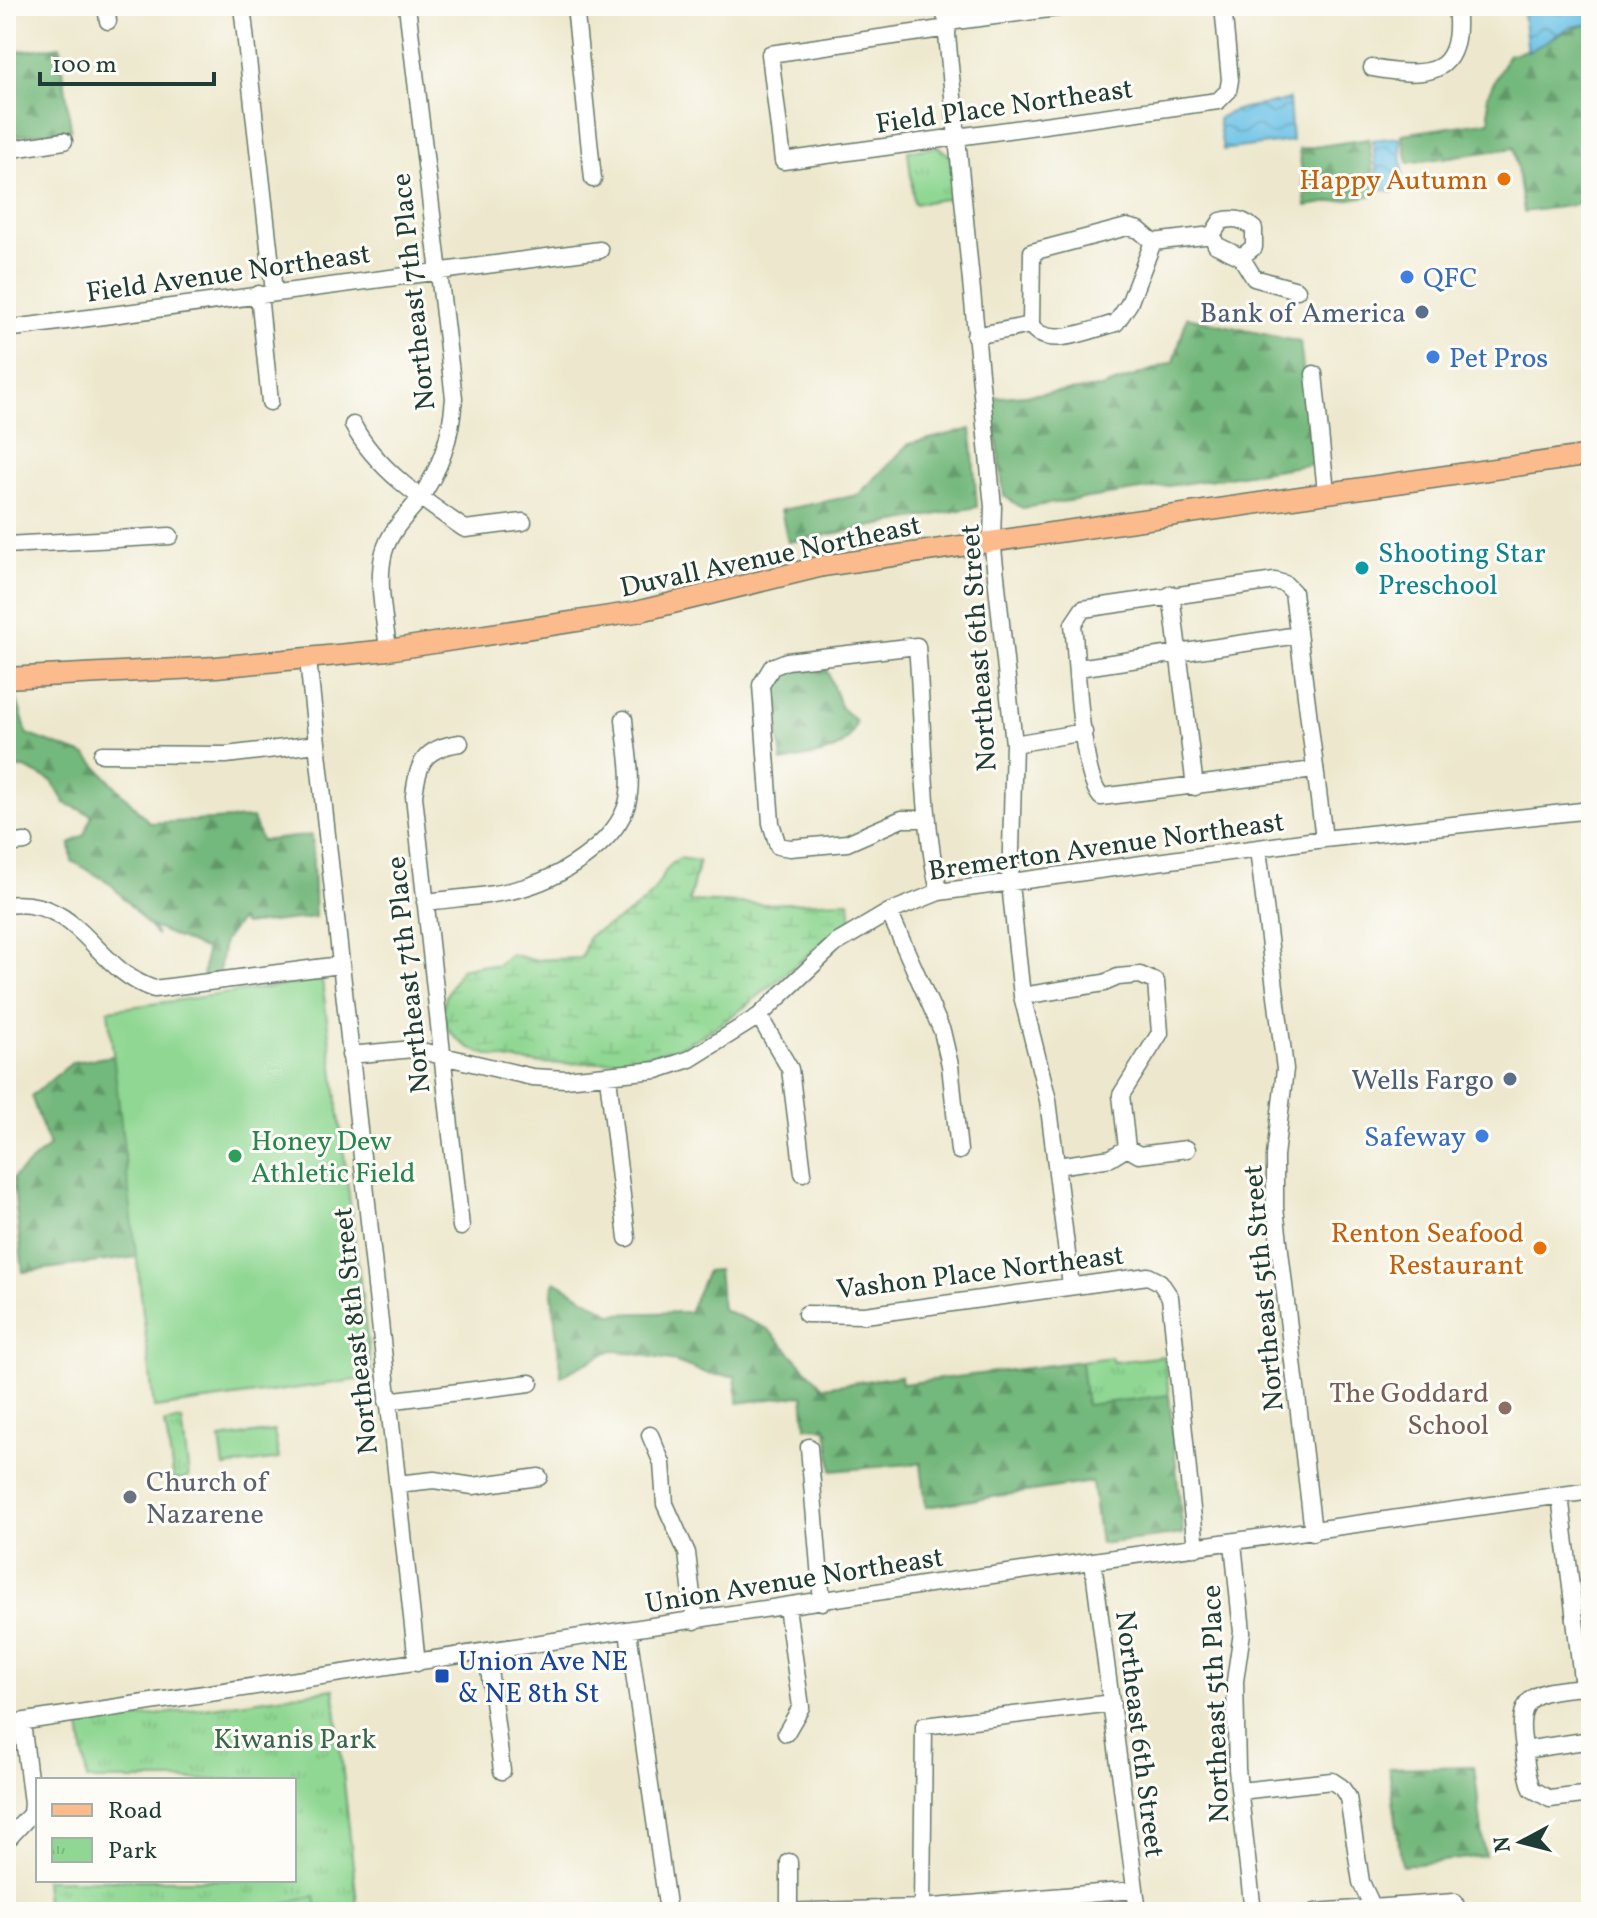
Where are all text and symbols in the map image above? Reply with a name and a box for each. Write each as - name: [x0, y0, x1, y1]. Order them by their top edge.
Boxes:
- scale bar: [40, 36, 214, 86]
- text: 100 m: [52, 49, 117, 83]
- street label: Field Place Northeast: [873, 70, 1135, 145]
- place label: Happy Autumn: [1299, 162, 1488, 201]
- marker: Happy Autumn: [1495, 170, 1513, 188]
- street label: Northeast 7th Place: [383, 171, 446, 412]
- street label: Field Avenue Northeast: [84, 235, 373, 314]
- place label: QFC: [1423, 260, 1477, 299]
- marker: QFC: [1398, 268, 1416, 286]
- place label: Bank of America: [1200, 295, 1406, 334]
- marker: Bank of America: [1413, 303, 1431, 321]
- place label: Pet Pros: [1449, 340, 1548, 379]
- marker: Pet Pros: [1424, 348, 1442, 366]
- street label: Duvall Avenue Northeast: [617, 506, 925, 608]
- street label: Northeast 6th Street: [951, 523, 1008, 773]
- place label: Shooting Star Preschool: [1378, 535, 1546, 606]
- marker: Shooting Star Preschool: [1353, 559, 1371, 577]
- street label: Bremerton Avenue Northeast: [926, 803, 1287, 892]
- street label: Northeast 7th Place: [378, 854, 441, 1095]
- place label: Wells Fargo: [1351, 1062, 1494, 1101]
- marker: Wells Fargo: [1501, 1070, 1519, 1088]
- place label: Safeway: [1364, 1119, 1466, 1158]
- place label: Honey Dew Athletic Field: [251, 1123, 416, 1194]
- marker: Safeway: [1473, 1127, 1491, 1145]
- marker: Honey Dew Athletic Field: [226, 1147, 244, 1165]
- street label: Northeast 5th Street: [1234, 1163, 1295, 1413]
- street label: Northeast 8th Street: [324, 1205, 389, 1456]
- place label: Renton Seafood Restaurant: [1331, 1215, 1524, 1286]
- street label: Vashon Place Northeast: [834, 1236, 1126, 1310]
- marker: Renton Seafood Restaurant: [1531, 1239, 1549, 1257]
- place label: The Goddard School: [1329, 1375, 1489, 1446]
- marker: The Goddard School: [1496, 1399, 1514, 1417]
- place label: Church of Nazarene: [146, 1464, 269, 1535]
- marker: Church of Nazarene: [121, 1488, 139, 1506]
- street label: Union Avenue Northeast: [642, 1539, 946, 1624]
- street label: Northeast 5th Place: [1193, 1584, 1240, 1824]
- street label: Northeast 6th Street: [1104, 1609, 1173, 1860]
- place label: Union Ave NE & NE 8th St: [458, 1643, 628, 1714]
- marker: Union Ave NE & NE 8th St: [433, 1667, 451, 1685]
- park label: Kiwanis Park: [214, 1721, 376, 1760]
- legend: [36, 1778, 296, 1882]
- text: Road: [108, 1795, 162, 1829]
- north arrow: [1481, 1802, 1561, 1882]
- text: N: [1487, 1834, 1520, 1854]
- text: Park: [108, 1835, 157, 1869]

